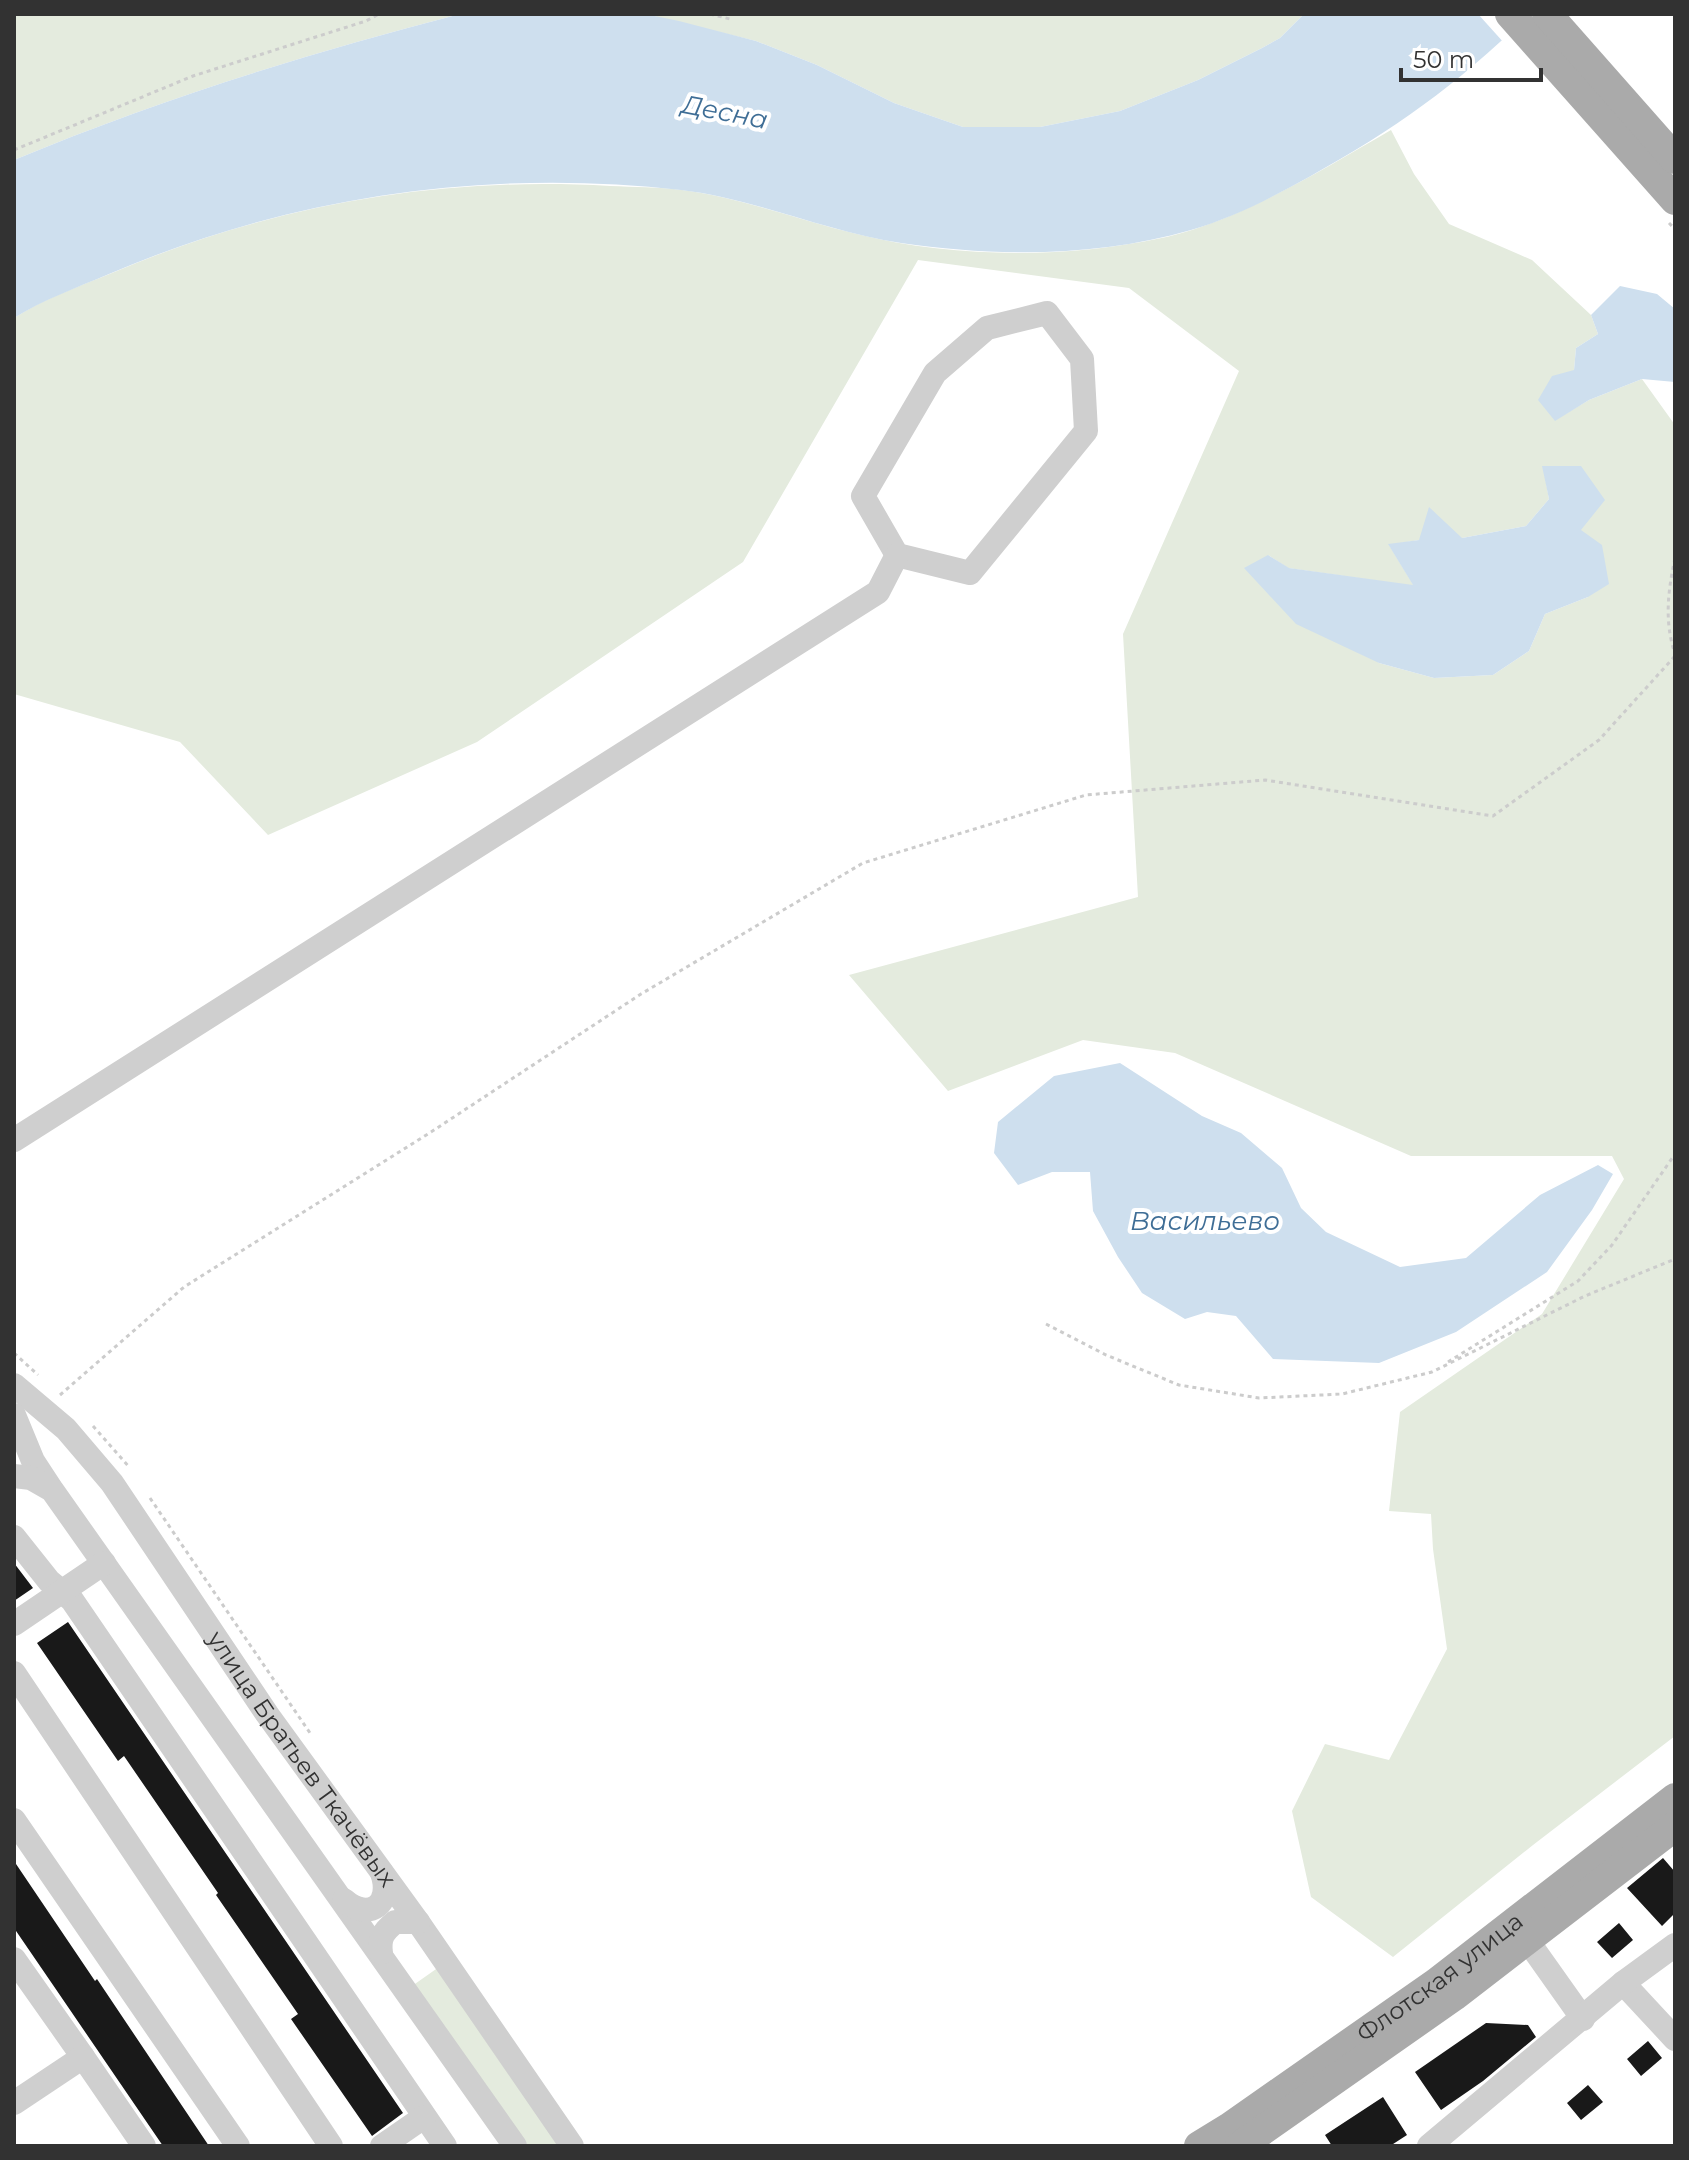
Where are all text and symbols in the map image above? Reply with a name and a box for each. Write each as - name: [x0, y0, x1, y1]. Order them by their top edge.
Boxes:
- scale bar: [1401, 32, 1541, 82]
- text: 50 m: [1413, 45, 1474, 74]
- water label: Десна: [677, 88, 771, 136]
- water label: Васильево: [1130, 1205, 1280, 1237]
- street label: улица Братьев Ткачёвых: [201, 1625, 403, 1892]
- street label: Флотская улица: [1351, 1906, 1528, 2048]

